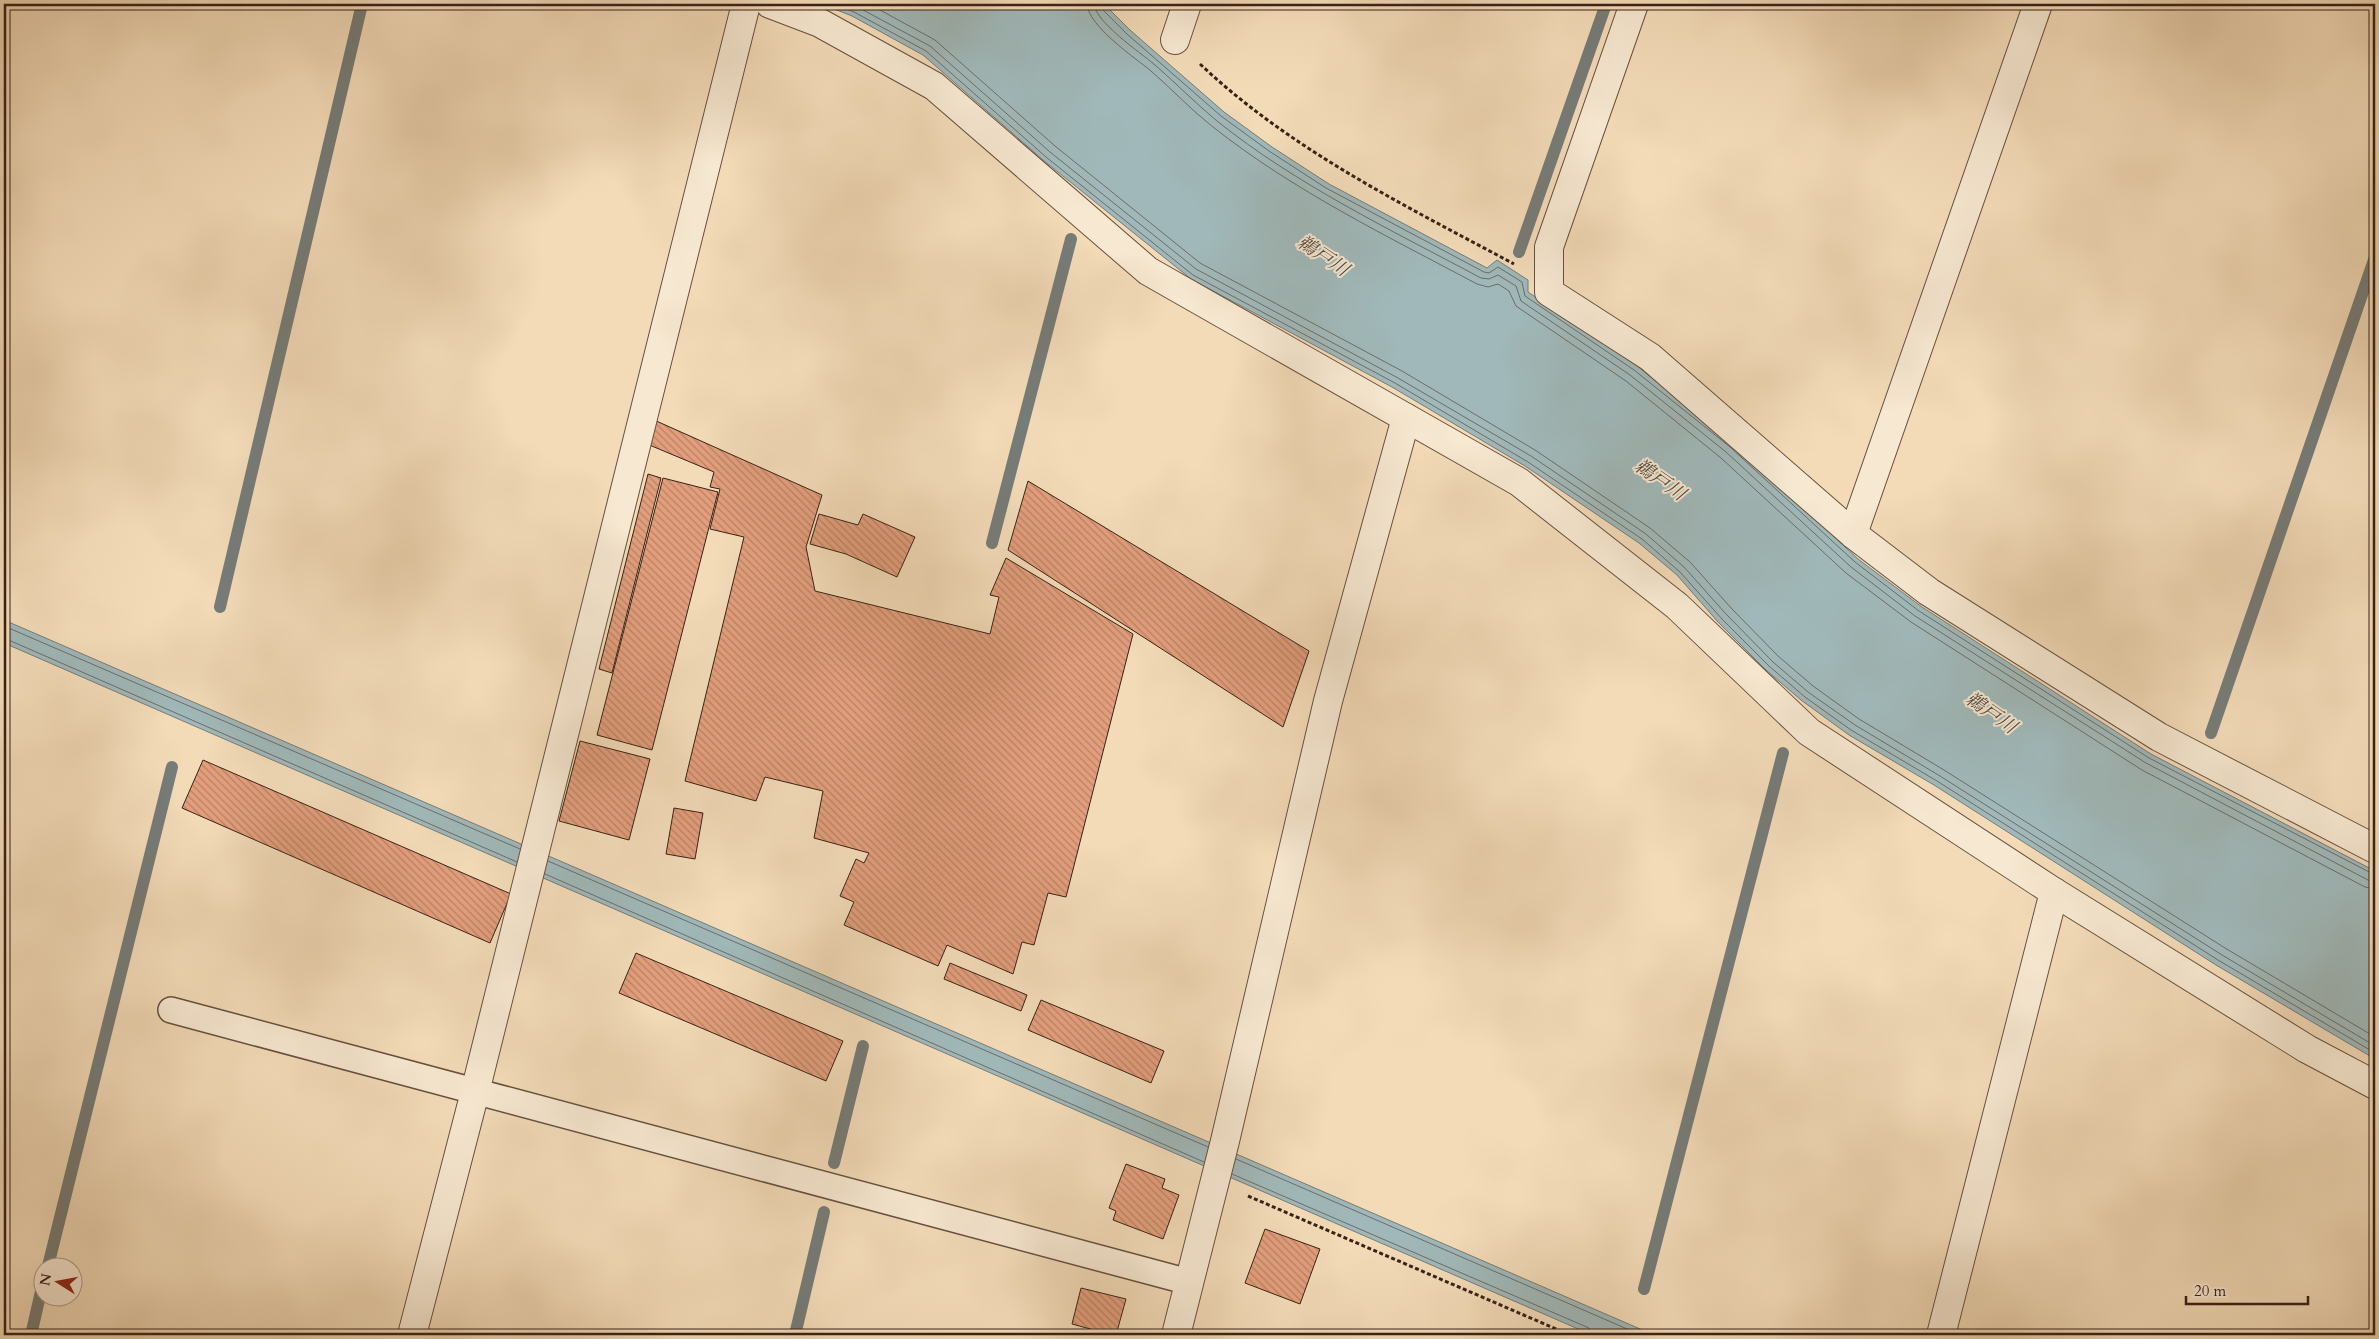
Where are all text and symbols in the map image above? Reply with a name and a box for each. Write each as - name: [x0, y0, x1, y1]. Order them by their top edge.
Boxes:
- water label: 鵜戸川: [1292, 229, 1356, 284]
- water label: 鵜戸川: [1629, 453, 1692, 508]
- water label: 鵜戸川: [1960, 686, 2023, 741]
- north arrow: [32, 1256, 82, 1306]
- text: N: [35, 1272, 56, 1287]
- scale bar: [2186, 1274, 2309, 1306]
- text: 20 m: [2194, 1281, 2226, 1301]

